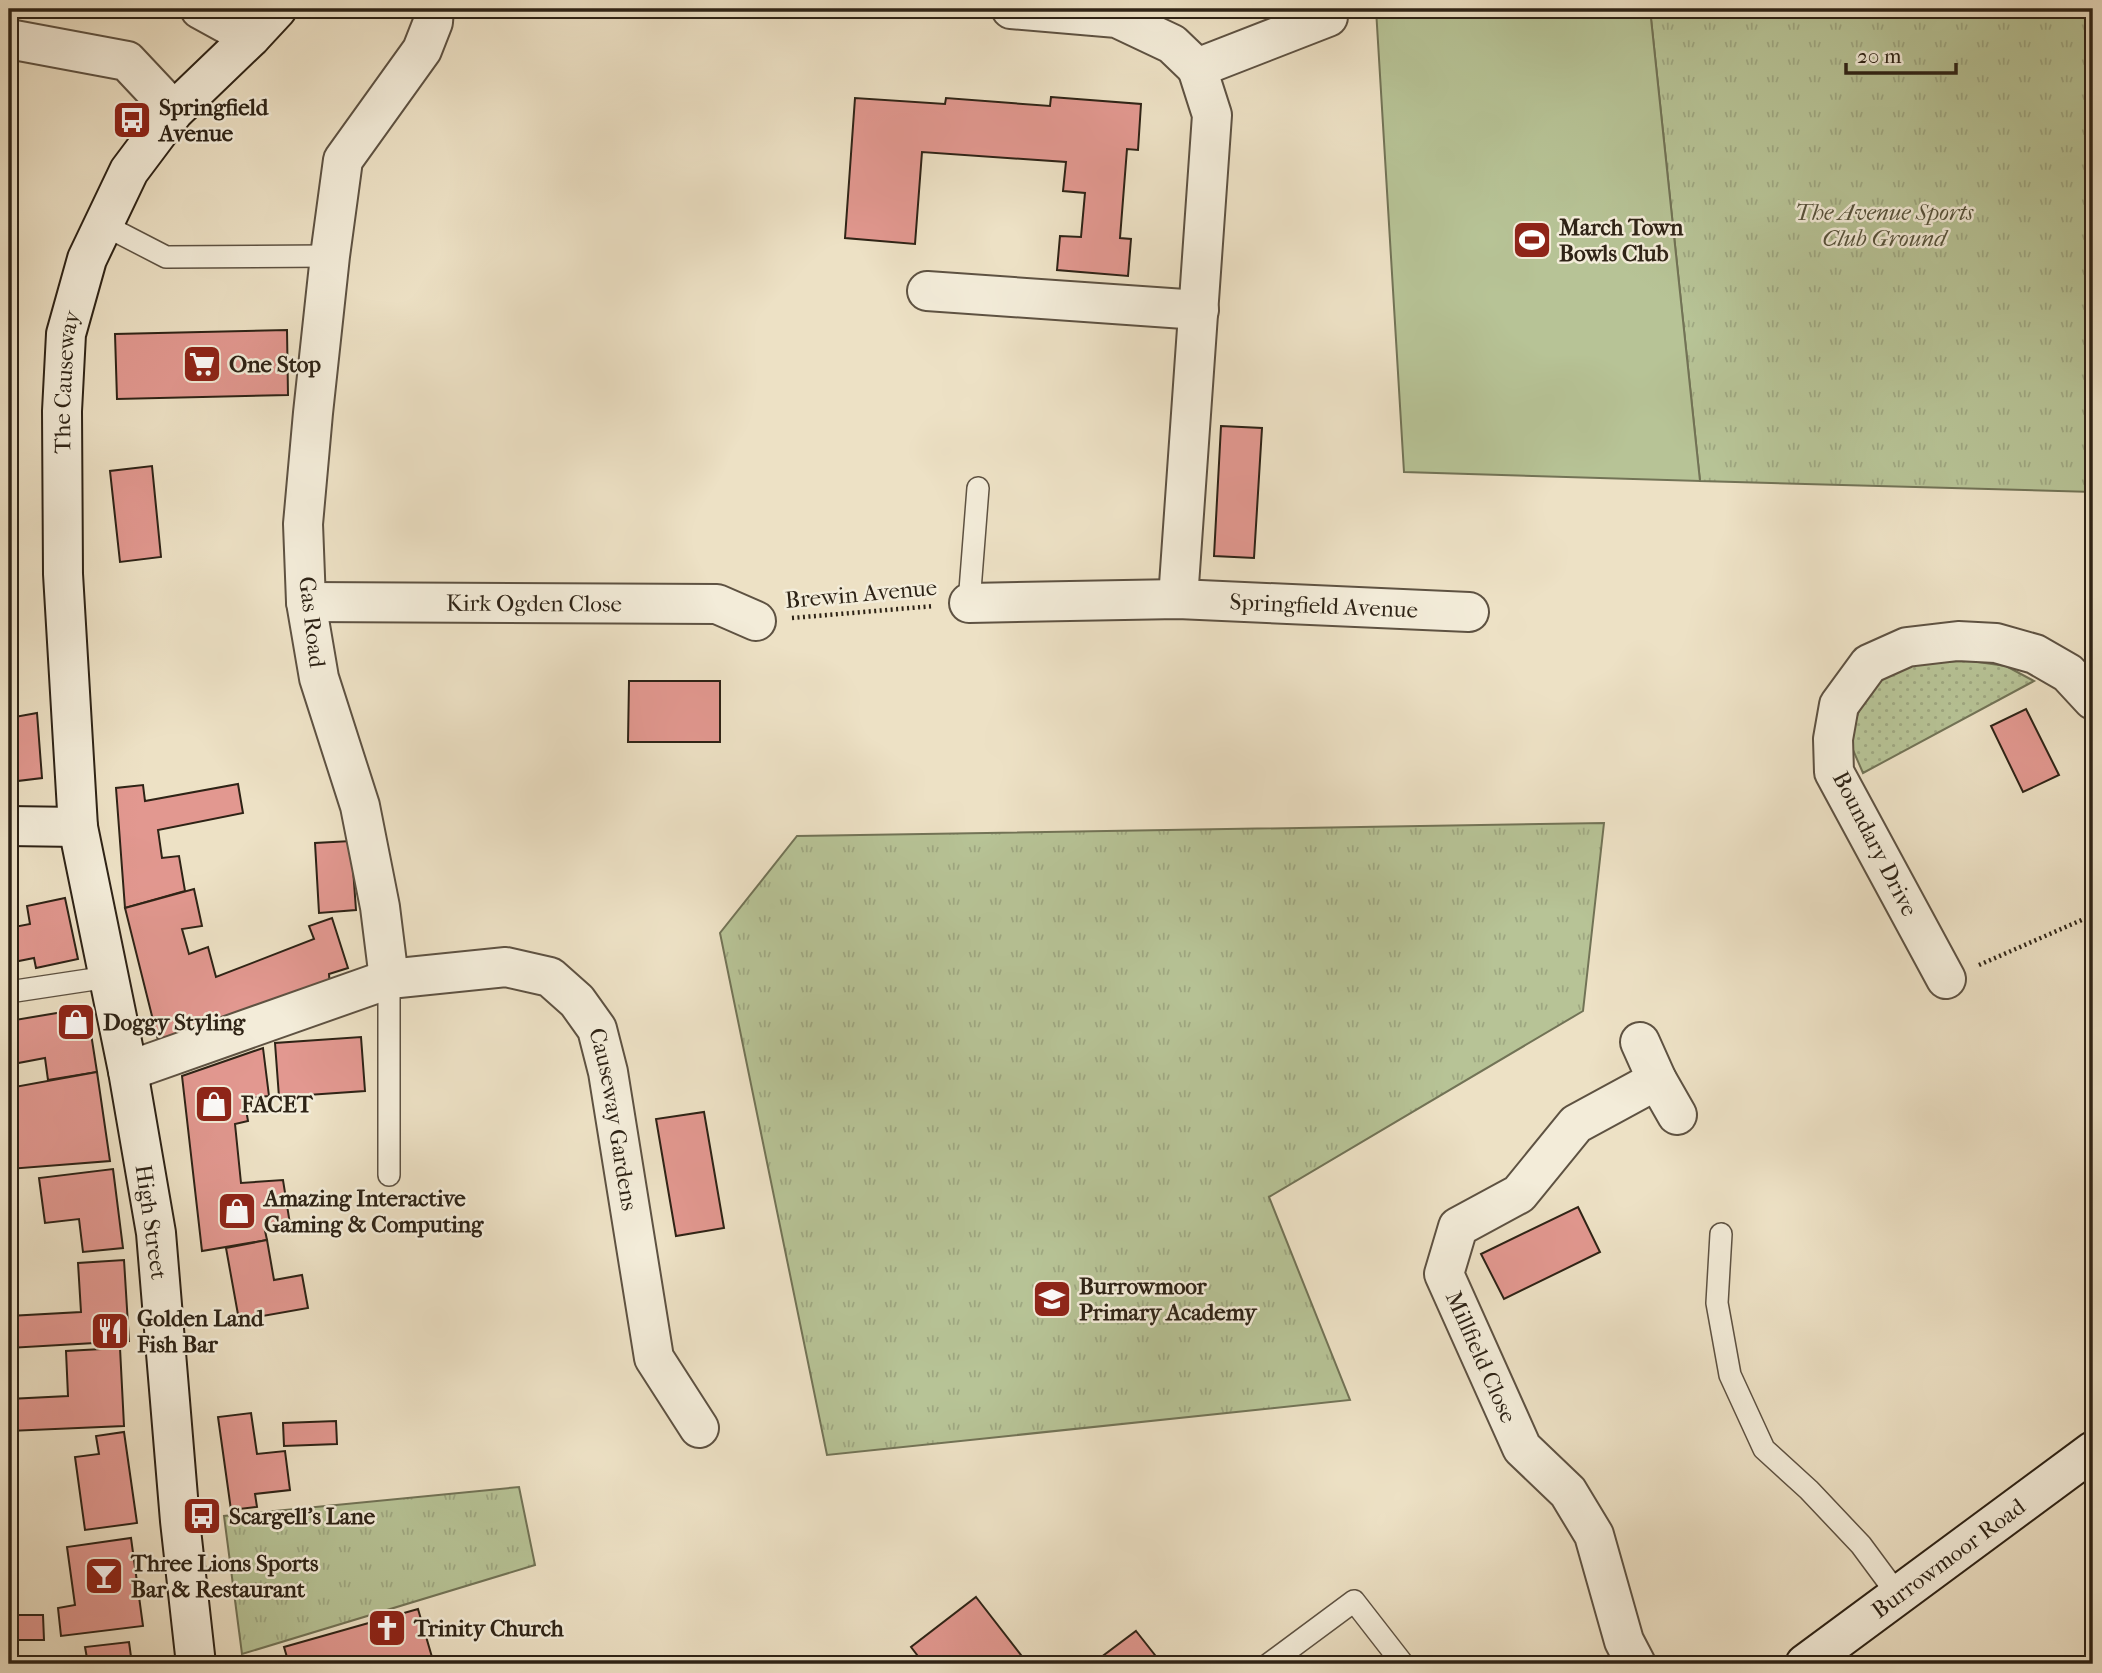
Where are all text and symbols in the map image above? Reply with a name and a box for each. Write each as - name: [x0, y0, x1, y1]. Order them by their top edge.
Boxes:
- scale bar: [1846, 32, 1957, 76]
- text: 20 m: [1857, 44, 1902, 68]
- place label: Springfield Avenue: [157, 94, 270, 147]
- bus stop icon: Springfield Avenue: [111, 99, 153, 141]
- park label: The Avenue Sports Club Ground: [1795, 199, 1974, 252]
- place label: March Town Bowls Club: [1559, 214, 1684, 267]
- sports icon: March Town Bowls Club: [1511, 219, 1553, 261]
- street label: The Causeway: [48, 307, 86, 454]
- supermarket icon: One Stop: [181, 343, 223, 385]
- place label: One Stop: [229, 351, 322, 378]
- street label: Brewin Avenue: [784, 574, 938, 614]
- street label: Gas Road: [293, 575, 331, 670]
- street label: Springfield Avenue: [1229, 588, 1419, 623]
- street label: Kirk Ogden Close: [446, 589, 622, 617]
- street label: Boundary Drive: [1827, 767, 1923, 921]
- shop icon: Doggy Styling: [55, 1001, 97, 1043]
- place label: Doggy Styling: [103, 1009, 246, 1036]
- street label: Causeway Gardens: [584, 1025, 644, 1213]
- shop icon: FACET: [193, 1083, 235, 1125]
- place label: FACET: [240, 1091, 314, 1118]
- street label: High Street: [130, 1163, 172, 1281]
- place label: Amazing Interactive Gaming & Computing: [262, 1185, 484, 1238]
- shop icon: Amazing Interactive Gaming & Computing: [216, 1190, 258, 1232]
- place label: Burrowmoor Primary Academy: [1079, 1273, 1258, 1326]
- school or university icon: Burrowmoor Primary Academy: [1031, 1278, 1073, 1320]
- street label: Millfield Close: [1440, 1287, 1522, 1427]
- place label: Golden Land Fish Bar: [136, 1305, 265, 1358]
- restaurant icon: Golden Land Fish Bar: [89, 1310, 131, 1352]
- street label: Burrowmoor Road: [1866, 1492, 2030, 1624]
- bus stop icon: Scargell's Lane: [181, 1495, 223, 1537]
- place label: Scargell's Lane: [229, 1503, 376, 1530]
- place label: Three Lions Sports Bar & Restaurant: [130, 1550, 319, 1603]
- bar icon: Three Lions Sports Bar & Restaurant: [83, 1555, 125, 1597]
- church icon: Trinity Church: [366, 1607, 408, 1649]
- place label: Trinity Church: [413, 1615, 565, 1642]

